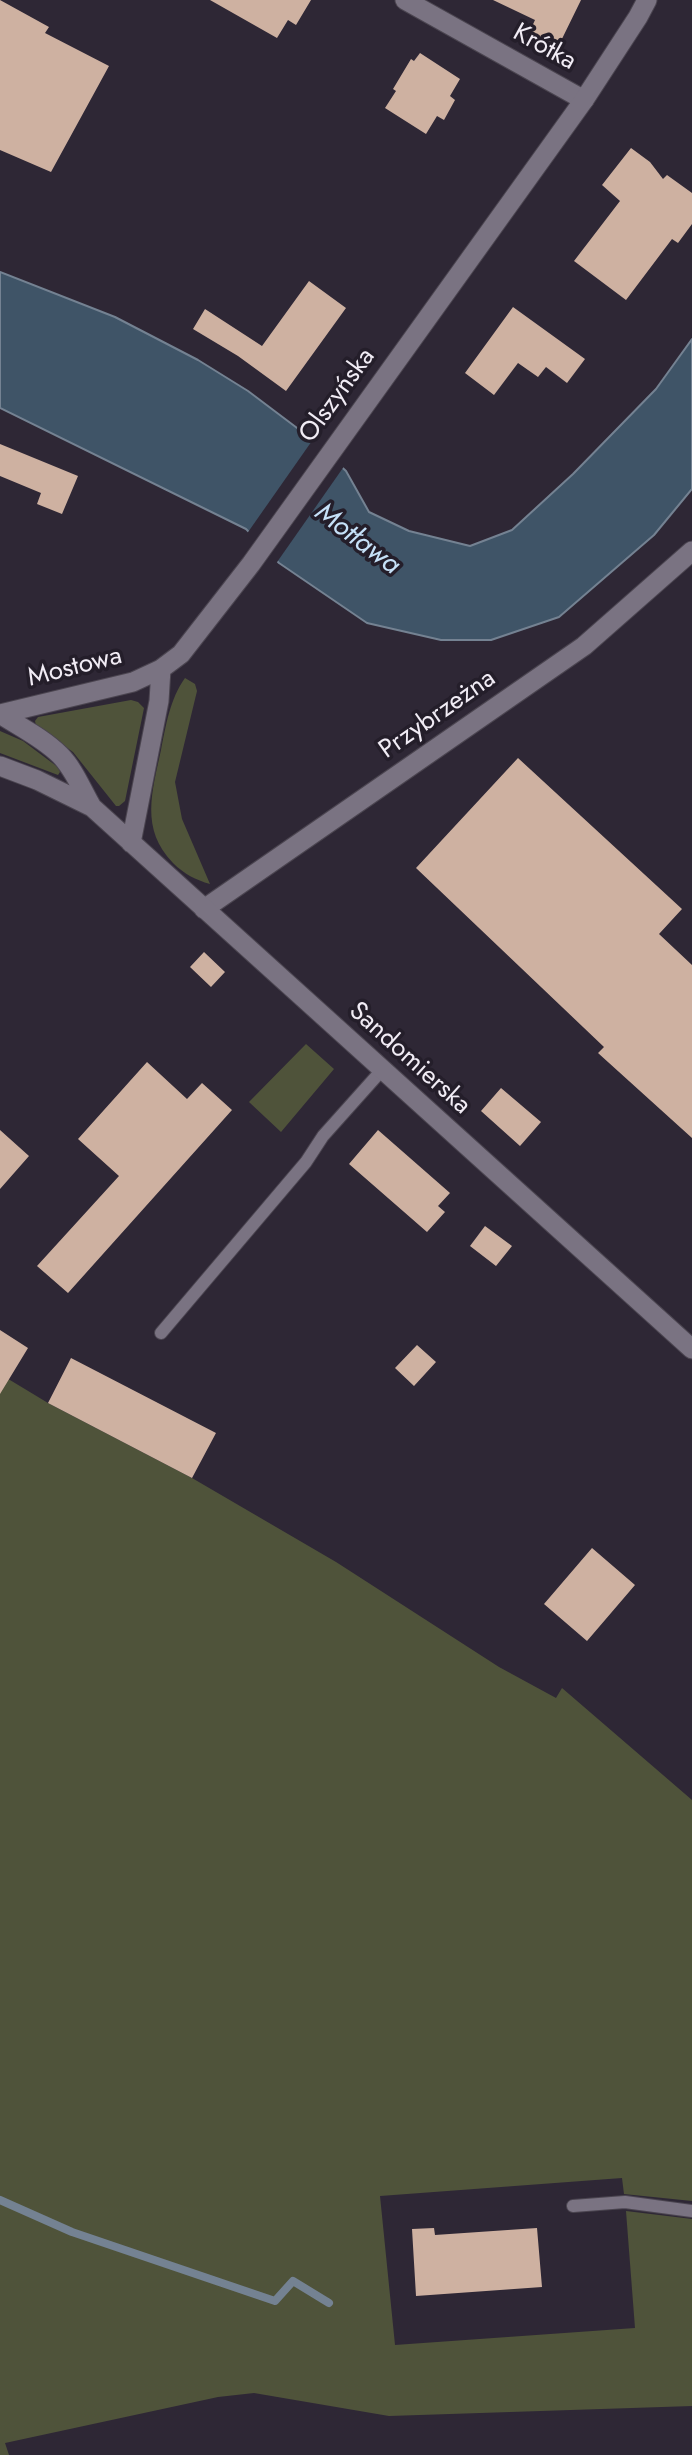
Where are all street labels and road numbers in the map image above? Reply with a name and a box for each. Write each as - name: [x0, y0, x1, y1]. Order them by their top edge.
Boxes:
- street label: Krótka: [507, 18, 581, 78]
- street label: Olszyńska: [293, 343, 383, 449]
- street label: Mostowa: [25, 641, 125, 695]
- street label: Przybrzeżna: [374, 664, 502, 766]
- street label: Sandomierska: [342, 996, 476, 1122]

